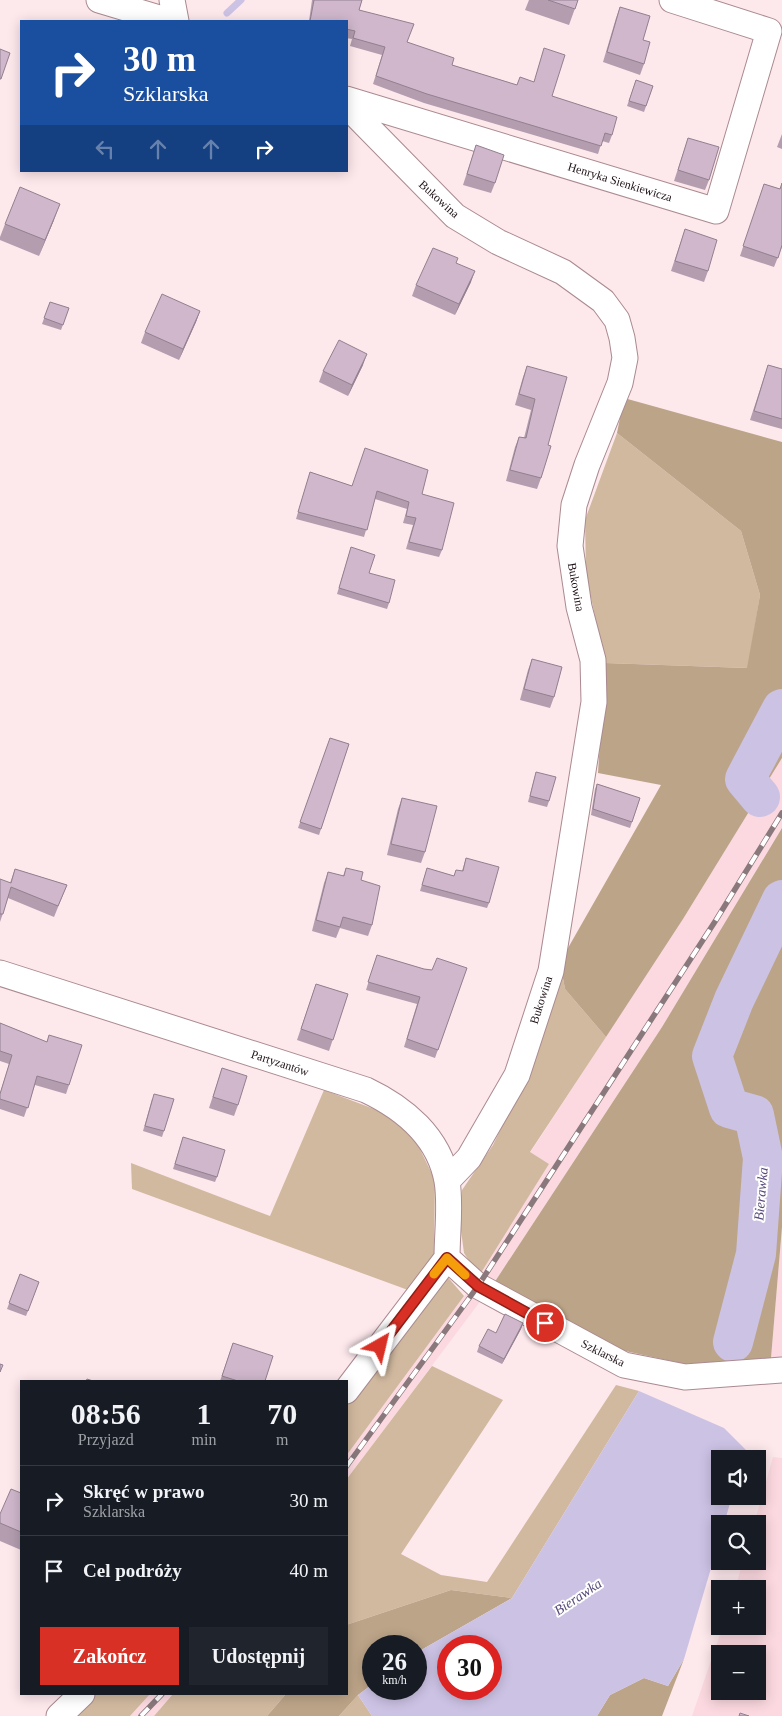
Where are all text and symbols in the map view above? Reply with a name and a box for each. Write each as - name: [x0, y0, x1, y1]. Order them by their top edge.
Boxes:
- icon: right: [40, 40, 105, 105]
- text: 30 m: [123, 40, 196, 79]
- text: Szklarska: [123, 81, 209, 106]
- icon: left: [91, 135, 119, 163]
- icon: ahead: [144, 135, 172, 163]
- icon: ahead: [197, 135, 225, 163]
- icon: right: [250, 135, 278, 163]
- street label: Henryka Sienkiewicza: [566, 159, 674, 205]
- street label: Bukowina: [416, 177, 463, 221]
- street label: Bukowina: [565, 561, 587, 613]
- street label: Bukowina: [527, 974, 555, 1026]
- street label: Partyzantów: [249, 1047, 311, 1079]
- water label: Bierawka: [751, 1167, 771, 1221]
- pin: [524, 1302, 566, 1344]
- icon: arrive: [531, 1309, 559, 1337]
- position arrow: [353, 1319, 405, 1371]
- street label: Szklarska: [579, 1336, 628, 1370]
- text: 08:56: [71, 1397, 141, 1430]
- text: 1: [196, 1397, 211, 1430]
- text: 70: [267, 1397, 297, 1430]
- text: Przyjazd: [78, 1431, 134, 1448]
- text: min: [192, 1431, 216, 1448]
- text: m: [276, 1431, 288, 1448]
- map controls: [711, 1450, 766, 1700]
- button: sound: [711, 1450, 766, 1505]
- text: Skręć w prawo: [83, 1481, 204, 1502]
- icon: right: [40, 1487, 68, 1515]
- text: 30 m: [289, 1490, 328, 1511]
- text: Szklarska: [83, 1503, 145, 1520]
- button: search: [711, 1515, 766, 1570]
- icon: arrive: [40, 1557, 68, 1585]
- text: Cel podróży: [83, 1560, 182, 1581]
- text: 40 m: [289, 1560, 328, 1581]
- water label: Bierawka: [552, 1576, 604, 1618]
- button: +: [711, 1580, 766, 1635]
- button: Zakończ: [40, 1627, 179, 1685]
- button: Udostępnij: [189, 1627, 328, 1685]
- speed limit sign: 30: [437, 1635, 502, 1700]
- button: −: [711, 1645, 766, 1700]
- text: 26: [382, 1648, 407, 1675]
- text: km/h: [382, 1673, 407, 1687]

